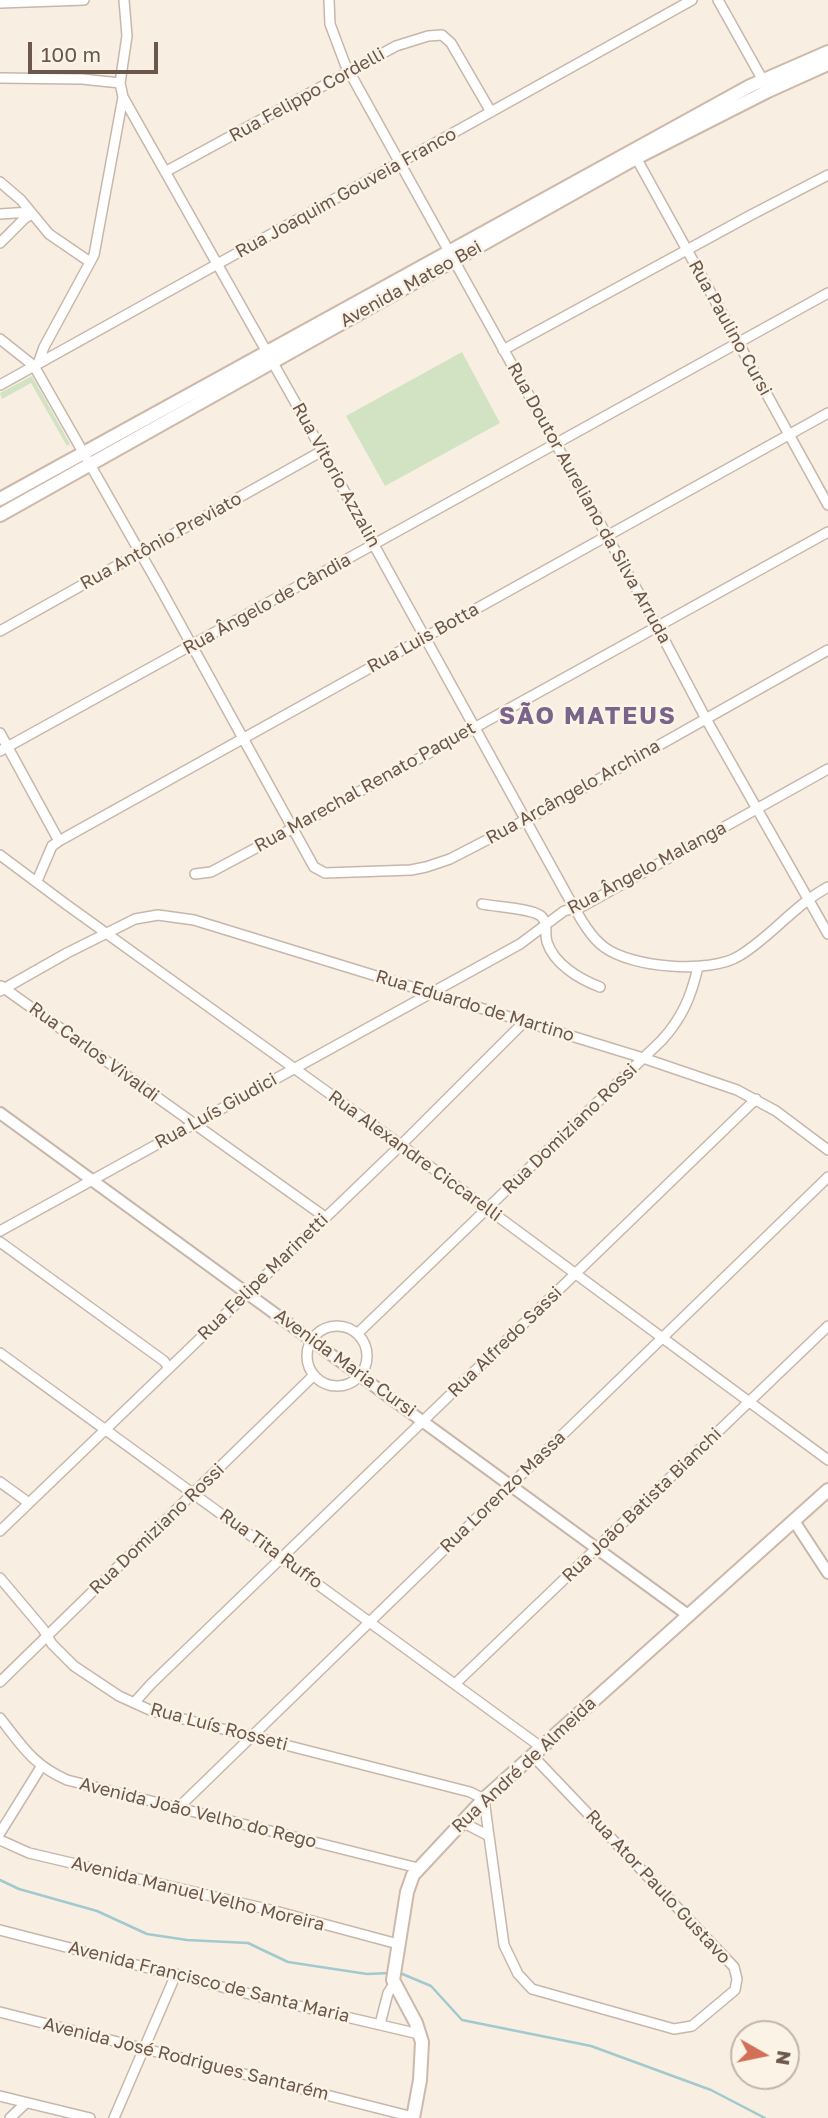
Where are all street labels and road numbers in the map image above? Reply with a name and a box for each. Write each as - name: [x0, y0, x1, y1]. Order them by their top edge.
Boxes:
- street label: Rua Felippo Cordelli: [226, 43, 388, 147]
- street label: Rua Joaquim Gouveia Franco: [232, 123, 460, 263]
- street label: Avenida Mateo Bei: [336, 236, 486, 332]
- street label: Rua Paulino Cursi: [684, 256, 776, 400]
- street label: Rua Doutor Aureliano da Silva Arruda: [502, 359, 676, 647]
- street label: Rua Vitorio Azzalin: [287, 399, 385, 551]
- street label: Rua Antônio Previato: [77, 488, 245, 594]
- street label: Rua Ângelo de Cândia: [179, 549, 355, 659]
- street label: Rua Luis Botta: [363, 598, 483, 678]
- street label: Rua Marechal Renato Paquet: [251, 717, 479, 857]
- street label: Rua Arcângelo Archina: [482, 735, 664, 849]
- street label: Rua Ângelo Malanga: [564, 817, 730, 919]
- street label: Rua Eduardo de Martino: [373, 965, 577, 1047]
- street label: Rua Carlos Vivaldi: [25, 998, 163, 1106]
- street label: Rua Domiziano Rossi: [498, 1059, 642, 1199]
- street label: Rua Luís Giudici: [151, 1069, 281, 1153]
- street label: Rua Alexandre Ciccarelli: [324, 1086, 506, 1226]
- street label: Rua Felipe Marinetti: [193, 1209, 333, 1345]
- street label: Rua Alfredo Sassi: [443, 1282, 567, 1402]
- street label: Avenida Maria Cursi: [270, 1304, 420, 1422]
- street label: Rua João Batista Bianchi: [558, 1423, 726, 1587]
- street label: Rua Lorenzo Massa: [436, 1427, 570, 1557]
- street label: Rua Domiziano Rossi: [85, 1459, 229, 1599]
- street label: Rua Tita Ruffo: [215, 1504, 327, 1594]
- street label: Rua André de Almeida: [447, 1693, 601, 1837]
- street label: Rua Luís Rosseti: [148, 1698, 290, 1756]
- street label: Avenida João Velho do Rego: [77, 1773, 319, 1853]
- street label: Rua Ator Paulo Gustavo: [581, 1806, 735, 1968]
- street label: Avenida Manuel Velho Moreira: [69, 1852, 327, 1936]
- street label: Avenida Francisco de Santa Maria: [66, 1937, 352, 2027]
- street label: Avenida José Rodrigues Santarém: [41, 2013, 331, 2105]

